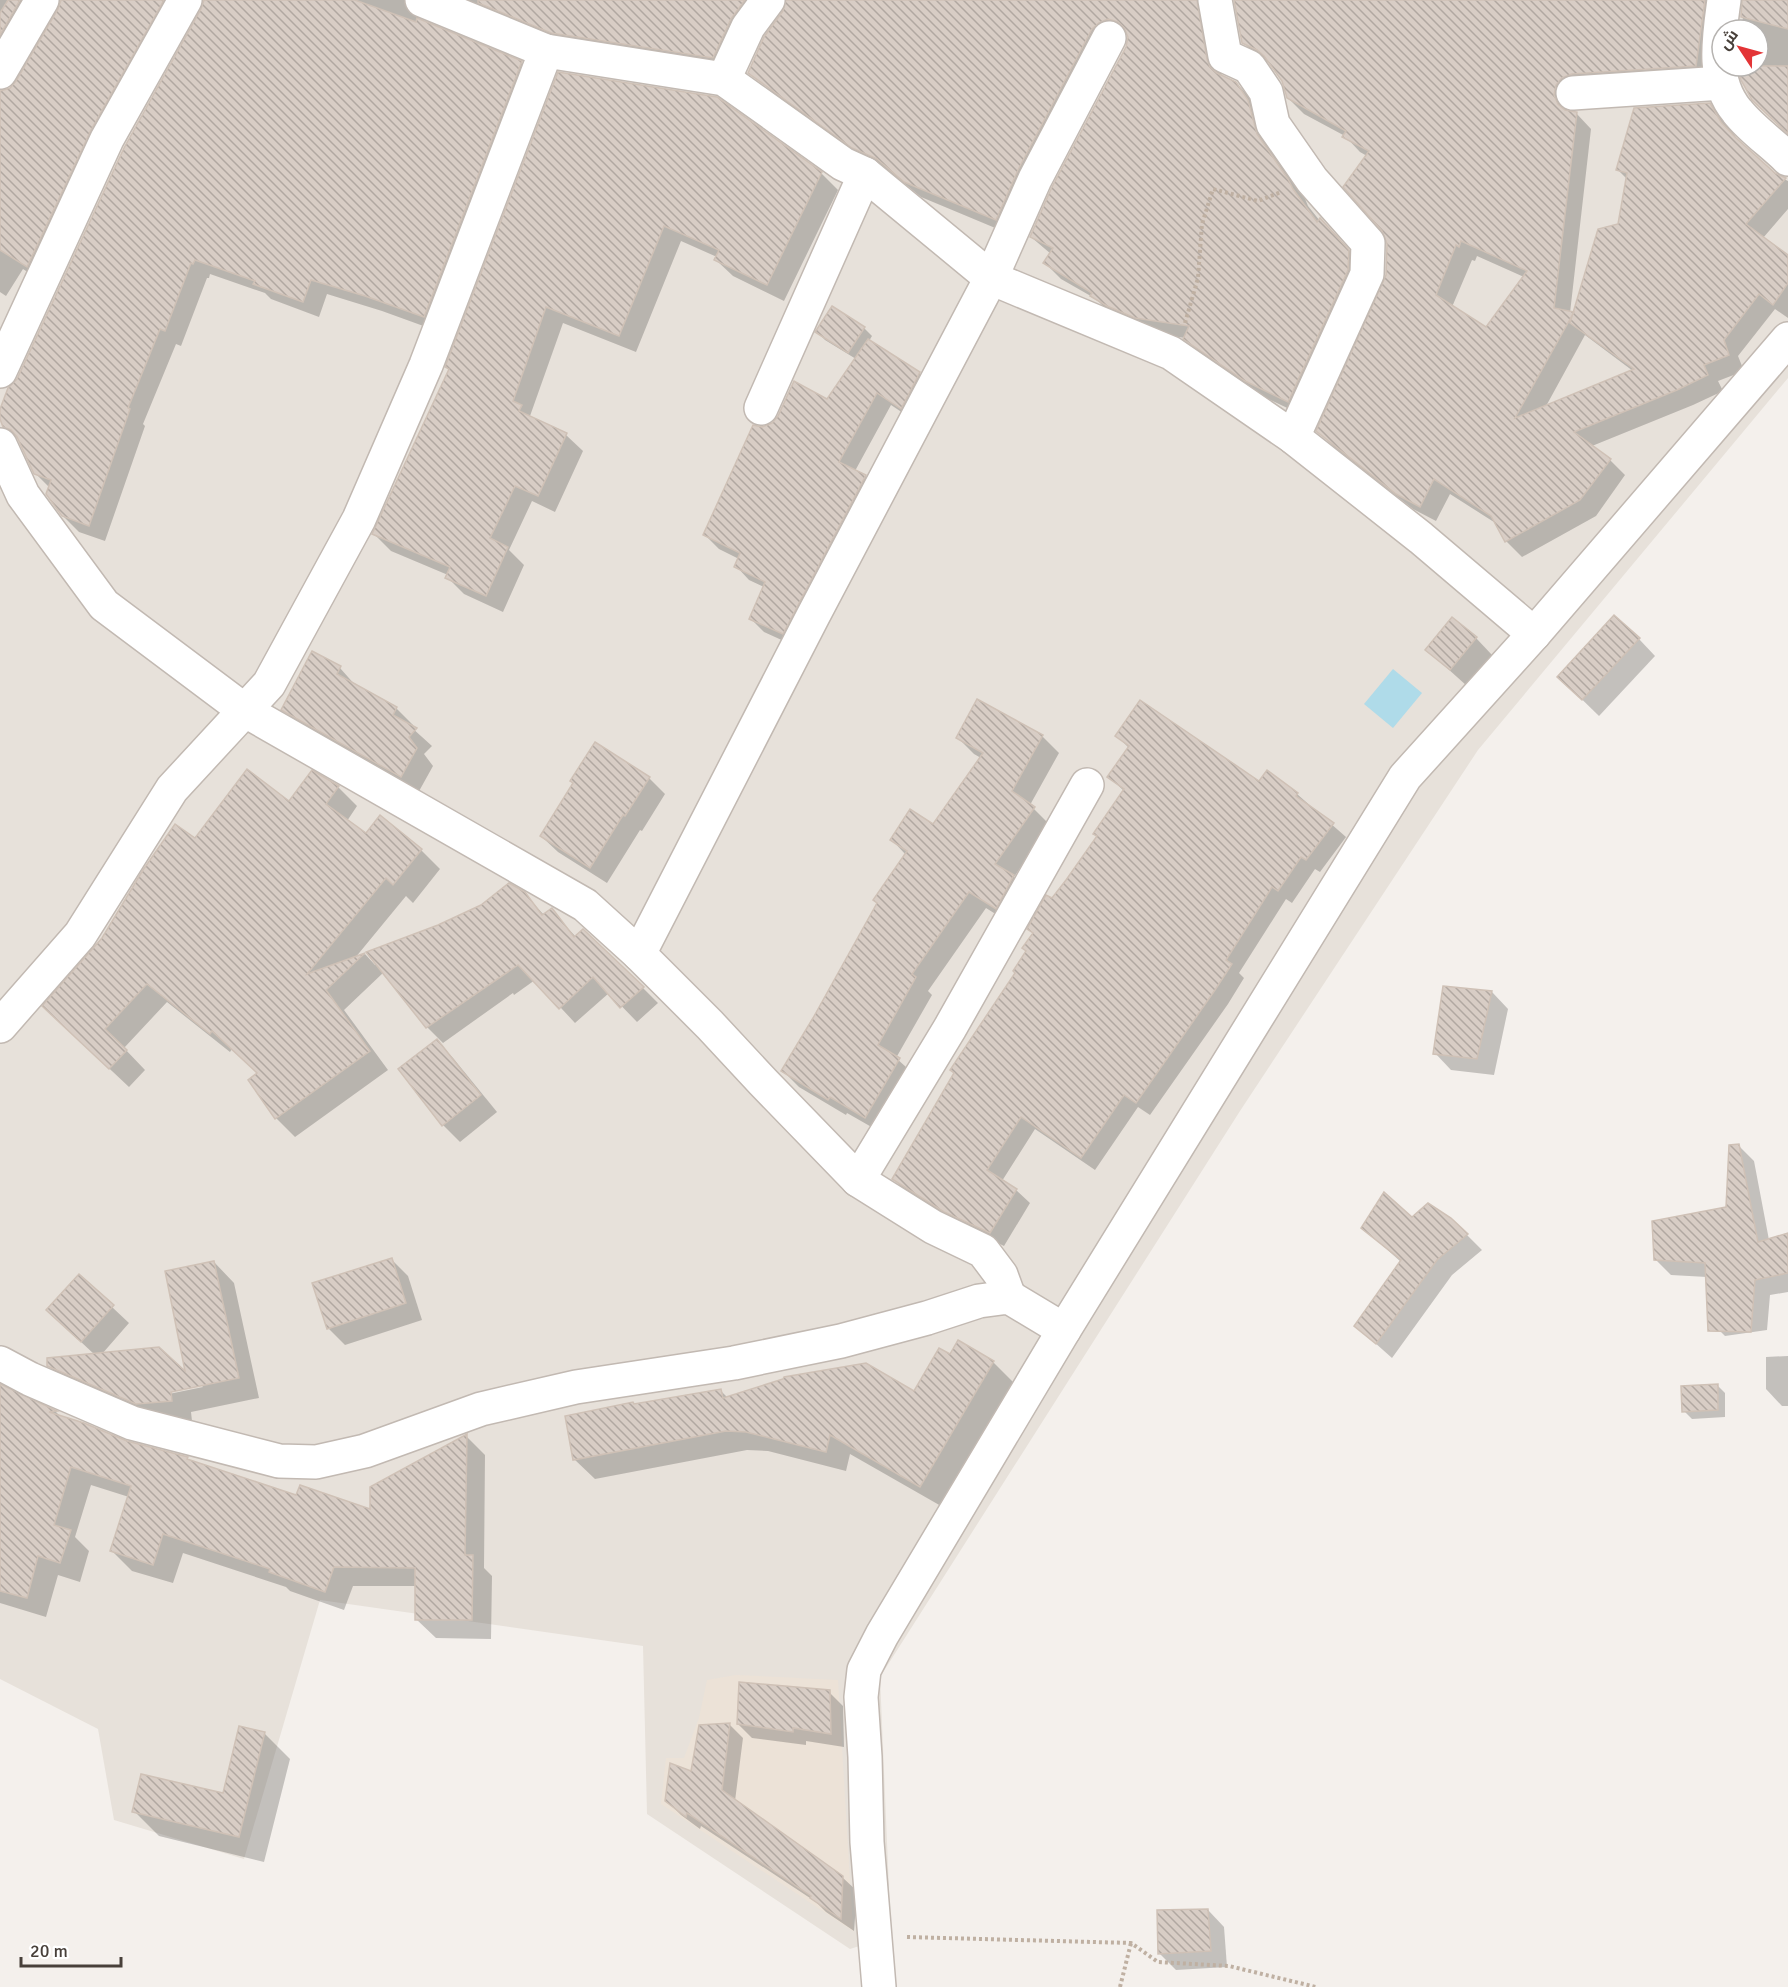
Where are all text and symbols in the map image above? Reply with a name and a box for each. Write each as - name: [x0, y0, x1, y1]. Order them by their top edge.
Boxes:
- north arrow: [1710, 18, 1770, 78]
- text: ش: [1715, 26, 1743, 54]
- scale bar: [21, 1930, 122, 1968]
- text: 20 m: [30, 1940, 68, 1962]

